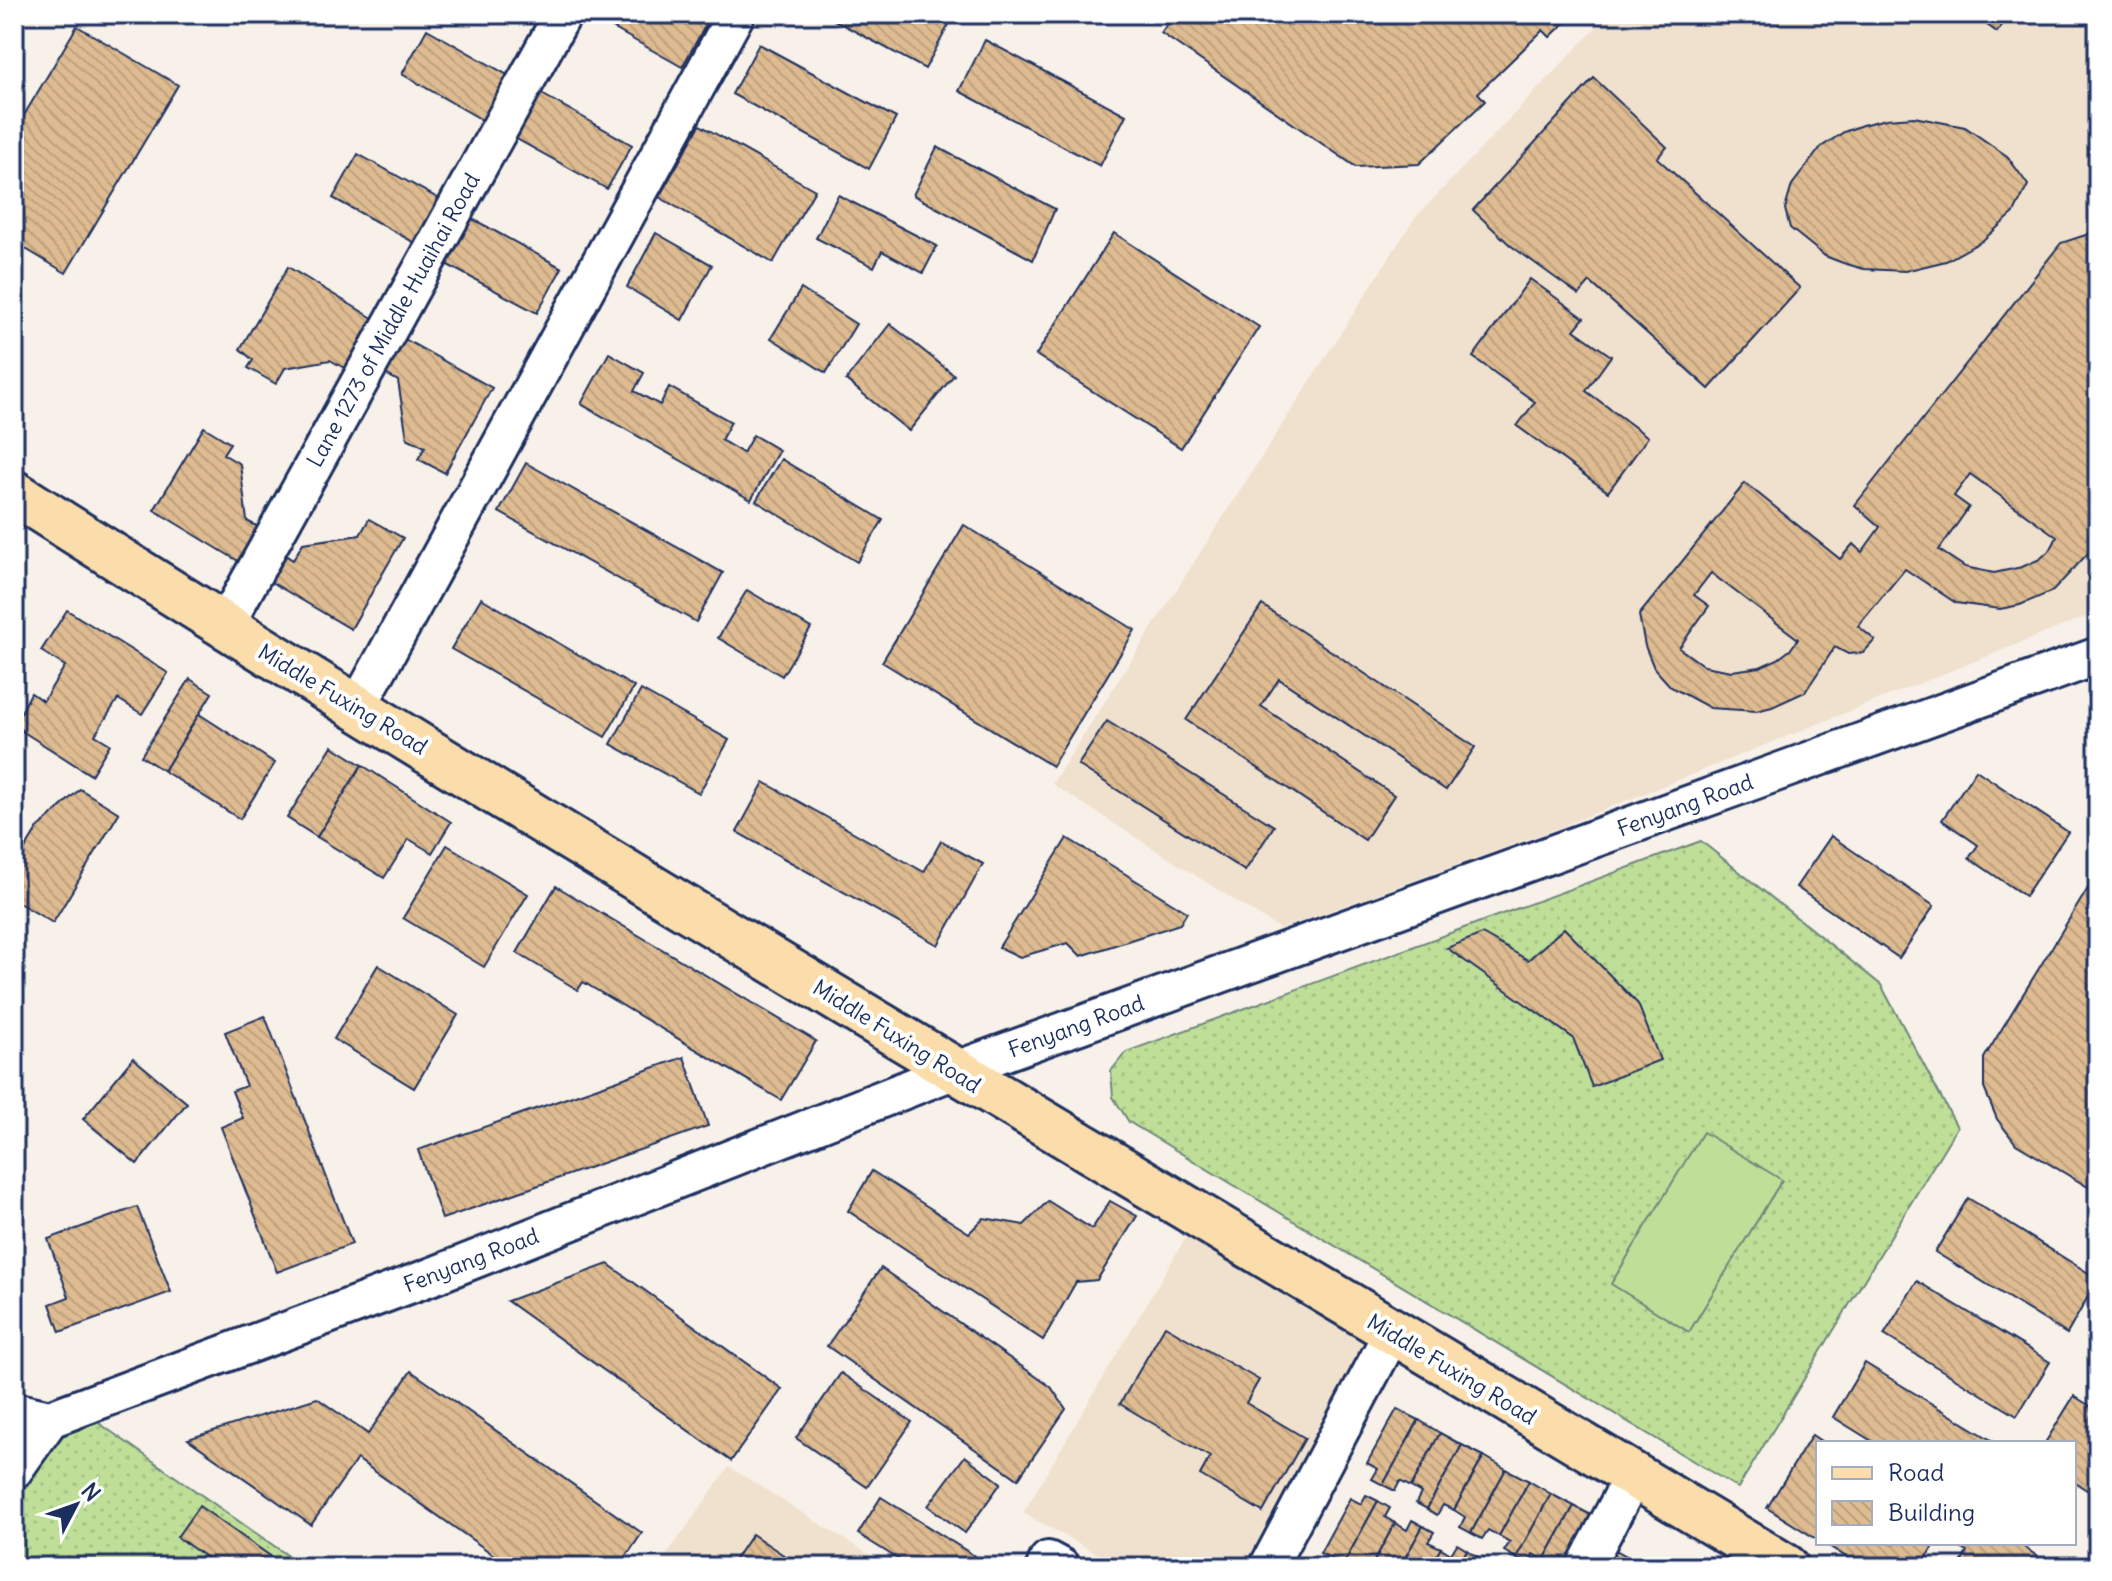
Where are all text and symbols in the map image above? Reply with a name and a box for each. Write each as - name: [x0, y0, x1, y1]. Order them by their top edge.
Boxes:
- street label: Lane 1273 of Middle Huaihai Road: [300, 168, 486, 472]
- street label: Middle Fuxing Road: [253, 637, 433, 761]
- street label: Fenyang Road: [1613, 767, 1757, 843]
- street label: Middle Fuxing Road: [808, 973, 986, 1099]
- street label: Fenyang Road: [1004, 988, 1148, 1064]
- street label: Fenyang Road: [399, 1221, 543, 1299]
- street label: Middle Fuxing Road: [1362, 1307, 1542, 1431]
- legend: [1816, 1441, 2076, 1545]
- text: Road: [1888, 1457, 1944, 1487]
- north arrow: [36, 1465, 116, 1545]
- text: N: [76, 1477, 107, 1507]
- text: Building: [1888, 1497, 1975, 1527]

